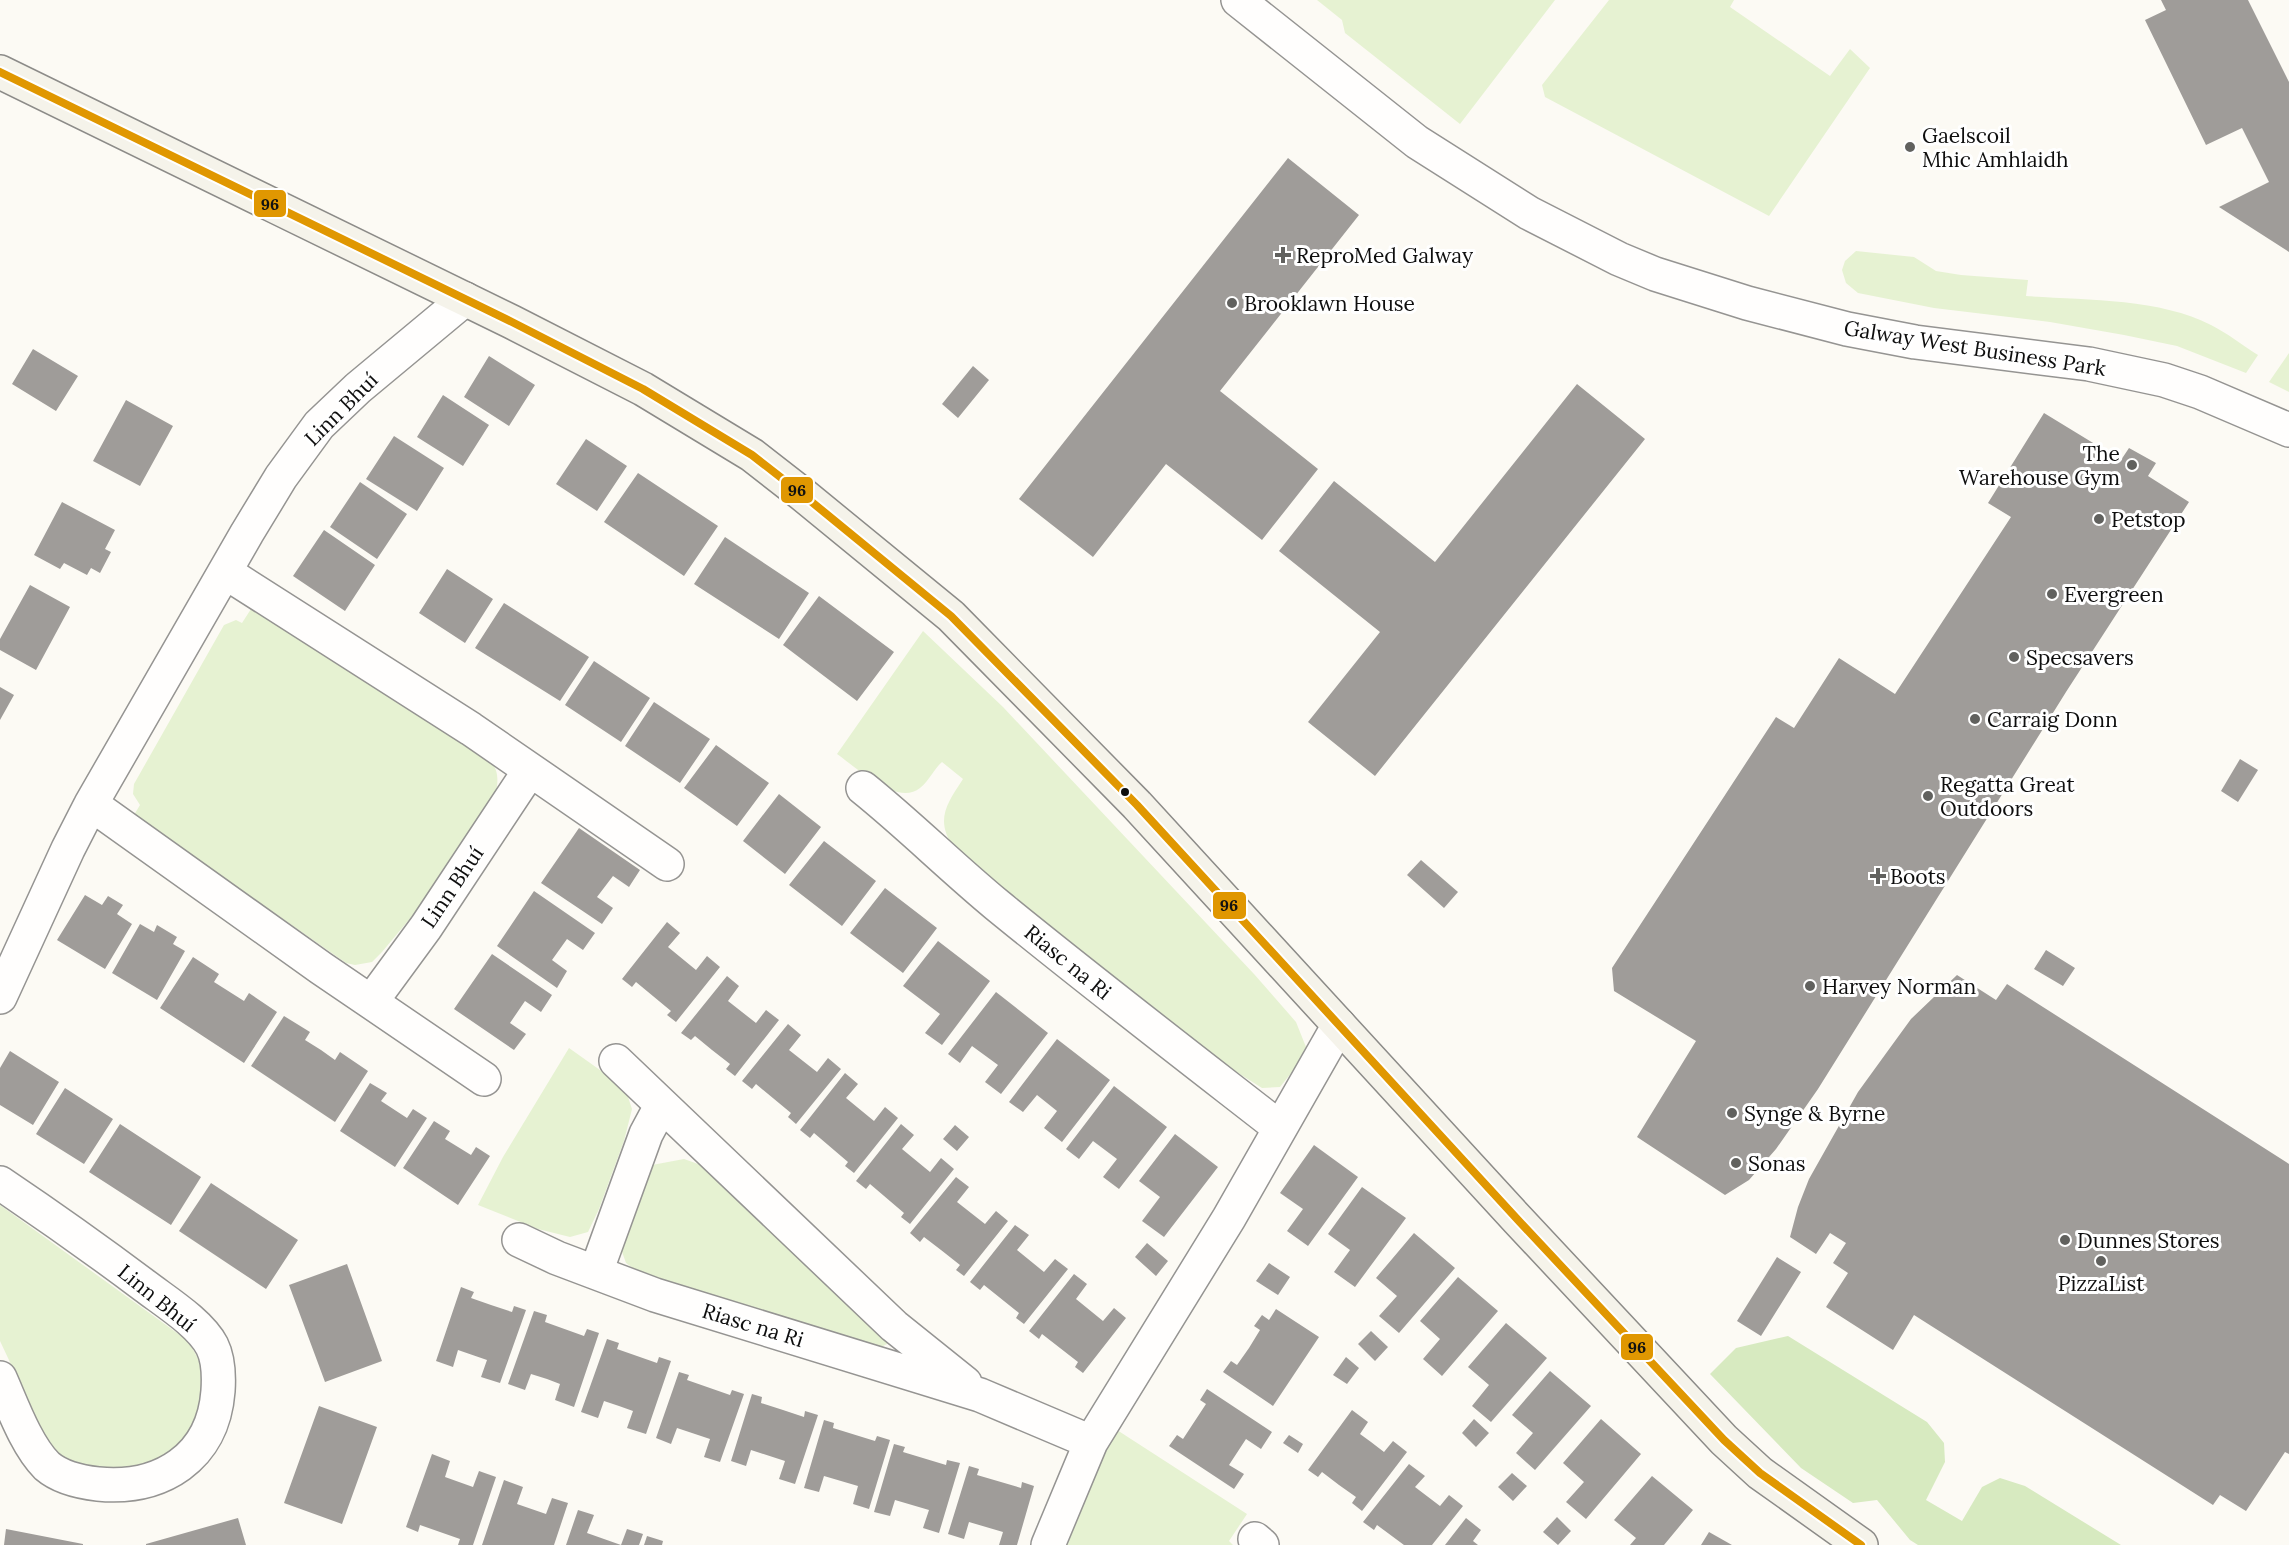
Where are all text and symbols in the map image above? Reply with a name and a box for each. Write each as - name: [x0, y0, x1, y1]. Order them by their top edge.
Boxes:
- place label: Gaelscoil Mhic Amhlaidh: [1922, 122, 2069, 173]
- marker: Gaelscoil Mhic Amhlaidh: [1903, 140, 1917, 154]
- line badge: 96: [253, 189, 287, 218]
- text: 96: [261, 194, 279, 214]
- place label: ReproMed Galway: [1296, 242, 1473, 269]
- marker: ReproMed Galway: [1274, 246, 1292, 264]
- place label: Brooklawn House: [1244, 290, 1415, 317]
- marker: Brooklawn House: [1225, 296, 1239, 310]
- street label: Galway West Business Park: [1842, 314, 2109, 382]
- street label: Linn Bhuí: [299, 367, 383, 451]
- place label: The Warehouse Gym: [1959, 440, 2120, 491]
- marker: The Warehouse Gym: [2125, 458, 2139, 472]
- line badge: 96: [780, 476, 814, 504]
- text: 96: [788, 480, 806, 500]
- place label: Petstop: [2111, 506, 2186, 533]
- marker: Petstop: [2092, 512, 2106, 526]
- place label: Evergreen: [2064, 581, 2164, 608]
- marker: Evergreen: [2045, 587, 2059, 601]
- place label: Specsavers: [2026, 644, 2134, 671]
- marker: Specsavers: [2007, 650, 2021, 664]
- place label: Carraig Donn: [1987, 706, 2118, 733]
- marker: Carraig Donn: [1968, 712, 1982, 726]
- place label: Regatta Great Outdoors: [1940, 771, 2076, 822]
- unlabelled marker: [1119, 786, 1131, 798]
- marker: Regatta Great Outdoors: [1921, 789, 1935, 803]
- street label: Linn Bhuí: [415, 841, 489, 933]
- place label: Boots: [1890, 863, 1945, 890]
- marker: Boots: [1871, 869, 1885, 883]
- line badge: 96: [1212, 891, 1247, 920]
- text: 96: [1220, 895, 1238, 915]
- street label: Riasc na Ri: [1019, 919, 1117, 1005]
- place label: Harvey Norman: [1822, 973, 1976, 1000]
- marker: Harvey Norman: [1803, 979, 1817, 993]
- place label: Synge & Byrne: [1744, 1100, 1885, 1127]
- marker: Synge & Byrne: [1725, 1106, 1739, 1120]
- place label: Sonas: [1748, 1150, 1806, 1177]
- marker: Sonas: [1729, 1156, 1743, 1170]
- place label: Dunnes Stores: [2077, 1227, 2220, 1254]
- marker: Dunnes Stores: [2058, 1233, 2072, 1247]
- marker: PizzaList: [2094, 1254, 2108, 1268]
- street label: Linn Bhuí: [112, 1258, 202, 1338]
- place label: PizzaList: [2058, 1270, 2145, 1297]
- street label: Riasc na Ri: [699, 1297, 807, 1353]
- line badge: 96: [1620, 1333, 1654, 1361]
- text: 96: [1628, 1337, 1646, 1357]

